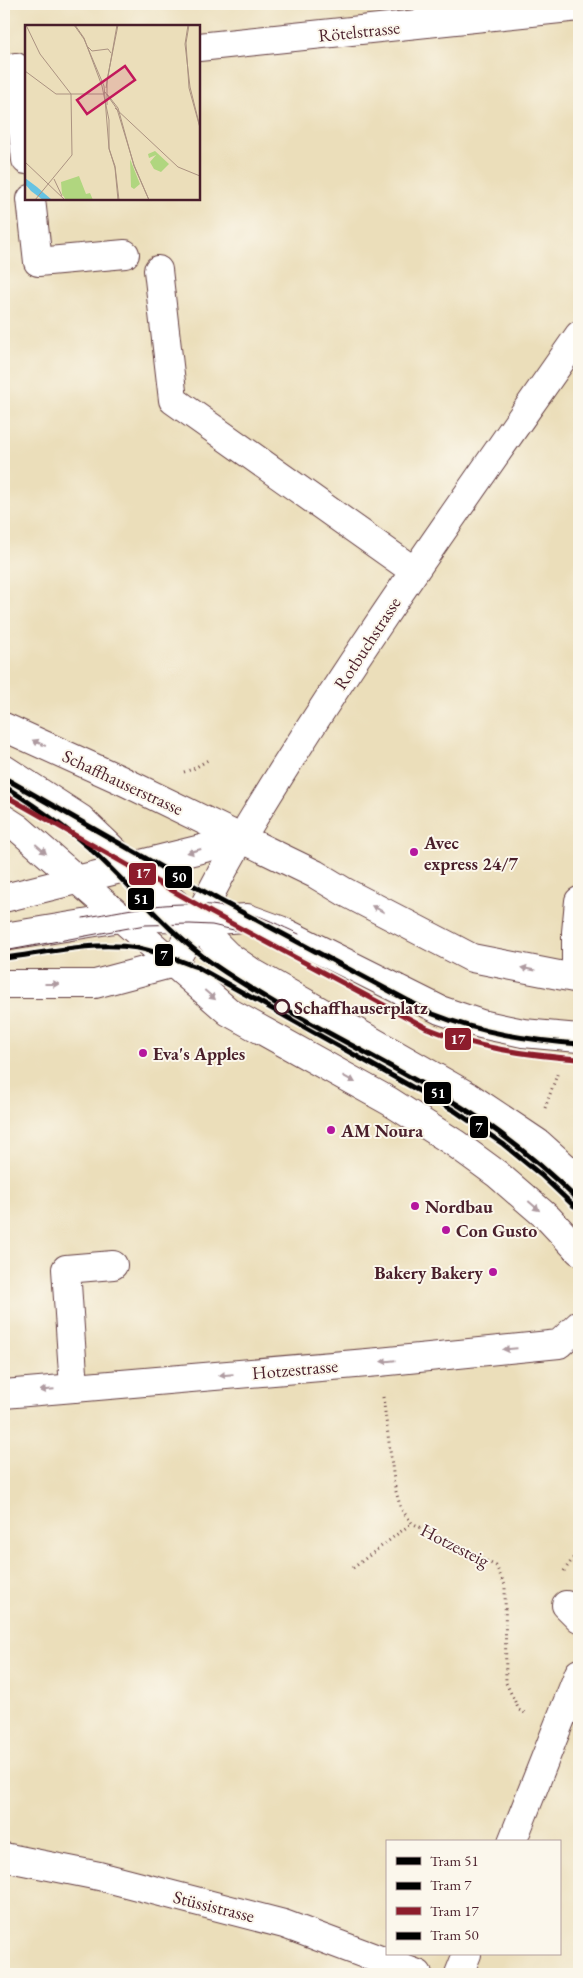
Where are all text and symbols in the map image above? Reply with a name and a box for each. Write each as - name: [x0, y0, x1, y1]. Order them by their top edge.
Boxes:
- street label: Rötelstrasse: [317, 15, 401, 47]
- inset map: [25, 25, 200, 200]
- street label: Rotbuchstrasse: [328, 592, 406, 694]
- one-way arrow: [32, 738, 46, 746]
- street label: Schaffhauserstrasse: [59, 744, 187, 820]
- place label: Avec express 24/7: [423, 831, 519, 875]
- one-way arrow: [35, 843, 47, 854]
- marker: Avec express 24/7: [408, 846, 420, 858]
- one-way arrow: [186, 847, 202, 855]
- line badge: 17: [128, 862, 157, 886]
- text: 17: [136, 864, 151, 882]
- line badge: 50: [164, 865, 193, 889]
- text: 50: [172, 868, 187, 886]
- line badge: 51: [127, 887, 155, 911]
- text: 51: [134, 890, 148, 908]
- one-way arrow: [372, 905, 385, 914]
- line badge: 7: [154, 943, 174, 967]
- text: 7: [160, 946, 168, 964]
- one-way arrow: [520, 965, 535, 973]
- one-way arrow: [45, 980, 61, 988]
- one-way arrow: [204, 990, 217, 1001]
- place label: Schaffhauserplatz: [294, 996, 428, 1019]
- marker: Schaffhauserplatz: [274, 999, 290, 1015]
- line badge: 17: [444, 1027, 472, 1051]
- text: 17: [451, 1030, 466, 1048]
- place label: Eva's Apples: [153, 1042, 245, 1065]
- marker: Eva's Apples: [137, 1047, 149, 1059]
- one-way arrow: [342, 1075, 357, 1083]
- line badge: 51: [423, 1081, 452, 1105]
- text: 51: [431, 1084, 445, 1102]
- line badge: 7: [469, 1115, 489, 1139]
- text: 7: [475, 1118, 483, 1136]
- place label: AM Noura: [340, 1119, 423, 1142]
- marker: AM Noura: [325, 1124, 337, 1136]
- place label: Nordbau: [425, 1195, 493, 1218]
- marker: Nordbau: [409, 1200, 421, 1212]
- one-way arrow: [528, 1200, 540, 1211]
- place label: Con Gusto: [456, 1219, 537, 1242]
- marker: Con Gusto: [440, 1224, 452, 1236]
- place label: Bakery Bakery: [374, 1261, 483, 1284]
- marker: Bakery Bakery: [487, 1266, 499, 1278]
- one-way arrow: [502, 1345, 518, 1353]
- street label: Hotzestrasse: [251, 1354, 339, 1384]
- one-way arrow: [380, 1357, 396, 1365]
- one-way arrow: [218, 1371, 234, 1379]
- one-way arrow: [38, 1386, 54, 1394]
- street label: Hotzesteig: [417, 1518, 493, 1572]
- legend: [386, 1840, 560, 1956]
- text: Tram 51: [430, 1851, 479, 1870]
- text: Tram 7: [430, 1875, 472, 1894]
- street label: Stüssistrasse: [171, 1885, 257, 1927]
- text: Tram 17: [430, 1901, 479, 1920]
- text: Tram 50: [430, 1925, 479, 1944]

